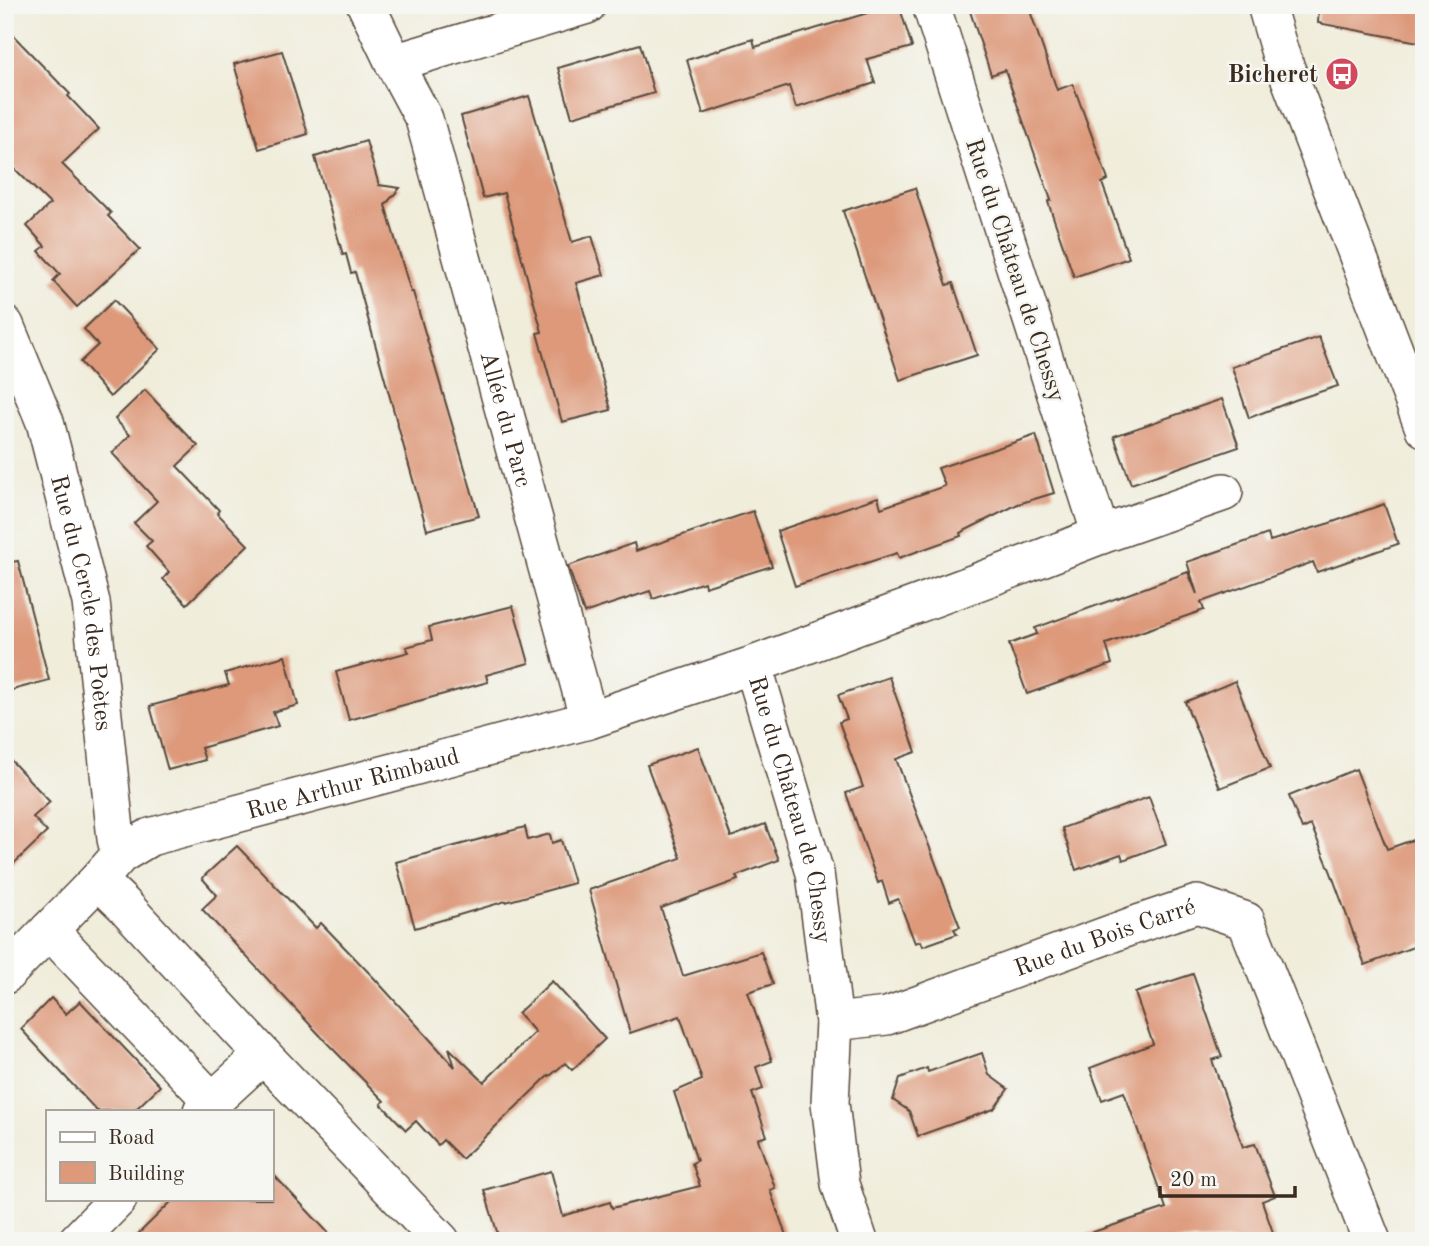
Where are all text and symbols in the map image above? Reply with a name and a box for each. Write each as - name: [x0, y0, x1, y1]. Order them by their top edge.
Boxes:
- bus stop icon: Bicheret: [1323, 55, 1361, 93]
- place label: Bicheret: [1227, 64, 1318, 88]
- street label: Rue du Château de Chessy: [960, 136, 1068, 406]
- street label: Allée du Parc: [474, 349, 534, 490]
- street label: Rue du Cercle des Poètes: [45, 473, 115, 732]
- street label: Rue du Château de Chessy: [743, 674, 834, 945]
- street label: Rue Arthur Rimbaud: [244, 745, 462, 825]
- street label: Rue du Bois Carré: [1012, 895, 1199, 982]
- legend: [46, 1110, 273, 1200]
- text: Road: [108, 1128, 155, 1149]
- scale bar: [1160, 1155, 1294, 1199]
- text: Building: [108, 1164, 185, 1185]
- text: 20 m: [1170, 1170, 1217, 1191]

